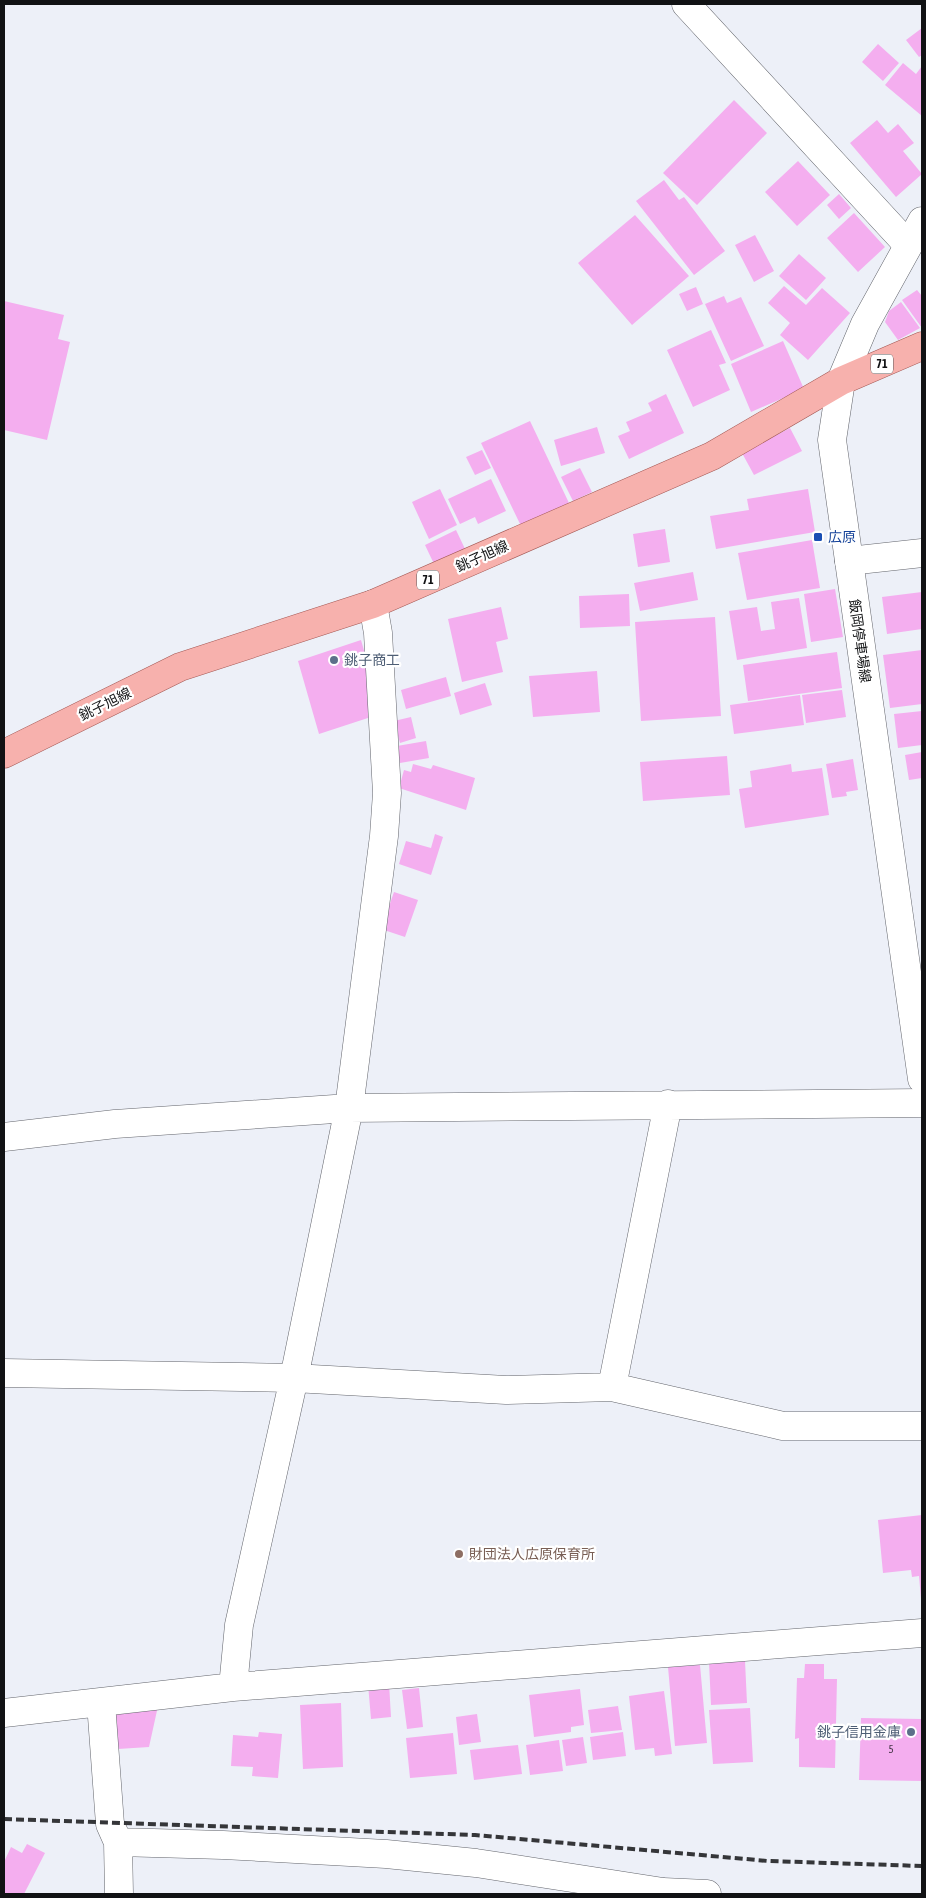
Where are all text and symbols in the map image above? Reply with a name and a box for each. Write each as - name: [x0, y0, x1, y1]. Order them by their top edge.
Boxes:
- road number: 71: [871, 354, 893, 374]
- place label: 広原: [828, 529, 856, 545]
- marker: 広原: [812, 531, 824, 543]
- street label: 銚子旭線: [453, 537, 511, 575]
- road number: 71: [417, 570, 439, 590]
- street label: 飯岡停車場線: [846, 598, 874, 684]
- place label: 銚子商工: [344, 652, 400, 668]
- marker: 銚子商工: [328, 654, 340, 666]
- street label: 銚子旭線: [76, 685, 134, 723]
- place label: 財団法人広原保育所: [469, 1546, 595, 1562]
- marker: 財団法人広原保育所: [453, 1548, 465, 1560]
- place label: 銚子信用金庫: [817, 1724, 901, 1740]
- marker: 銚子信用金庫: [905, 1726, 917, 1738]
- house number: 5: [888, 1743, 894, 1755]

